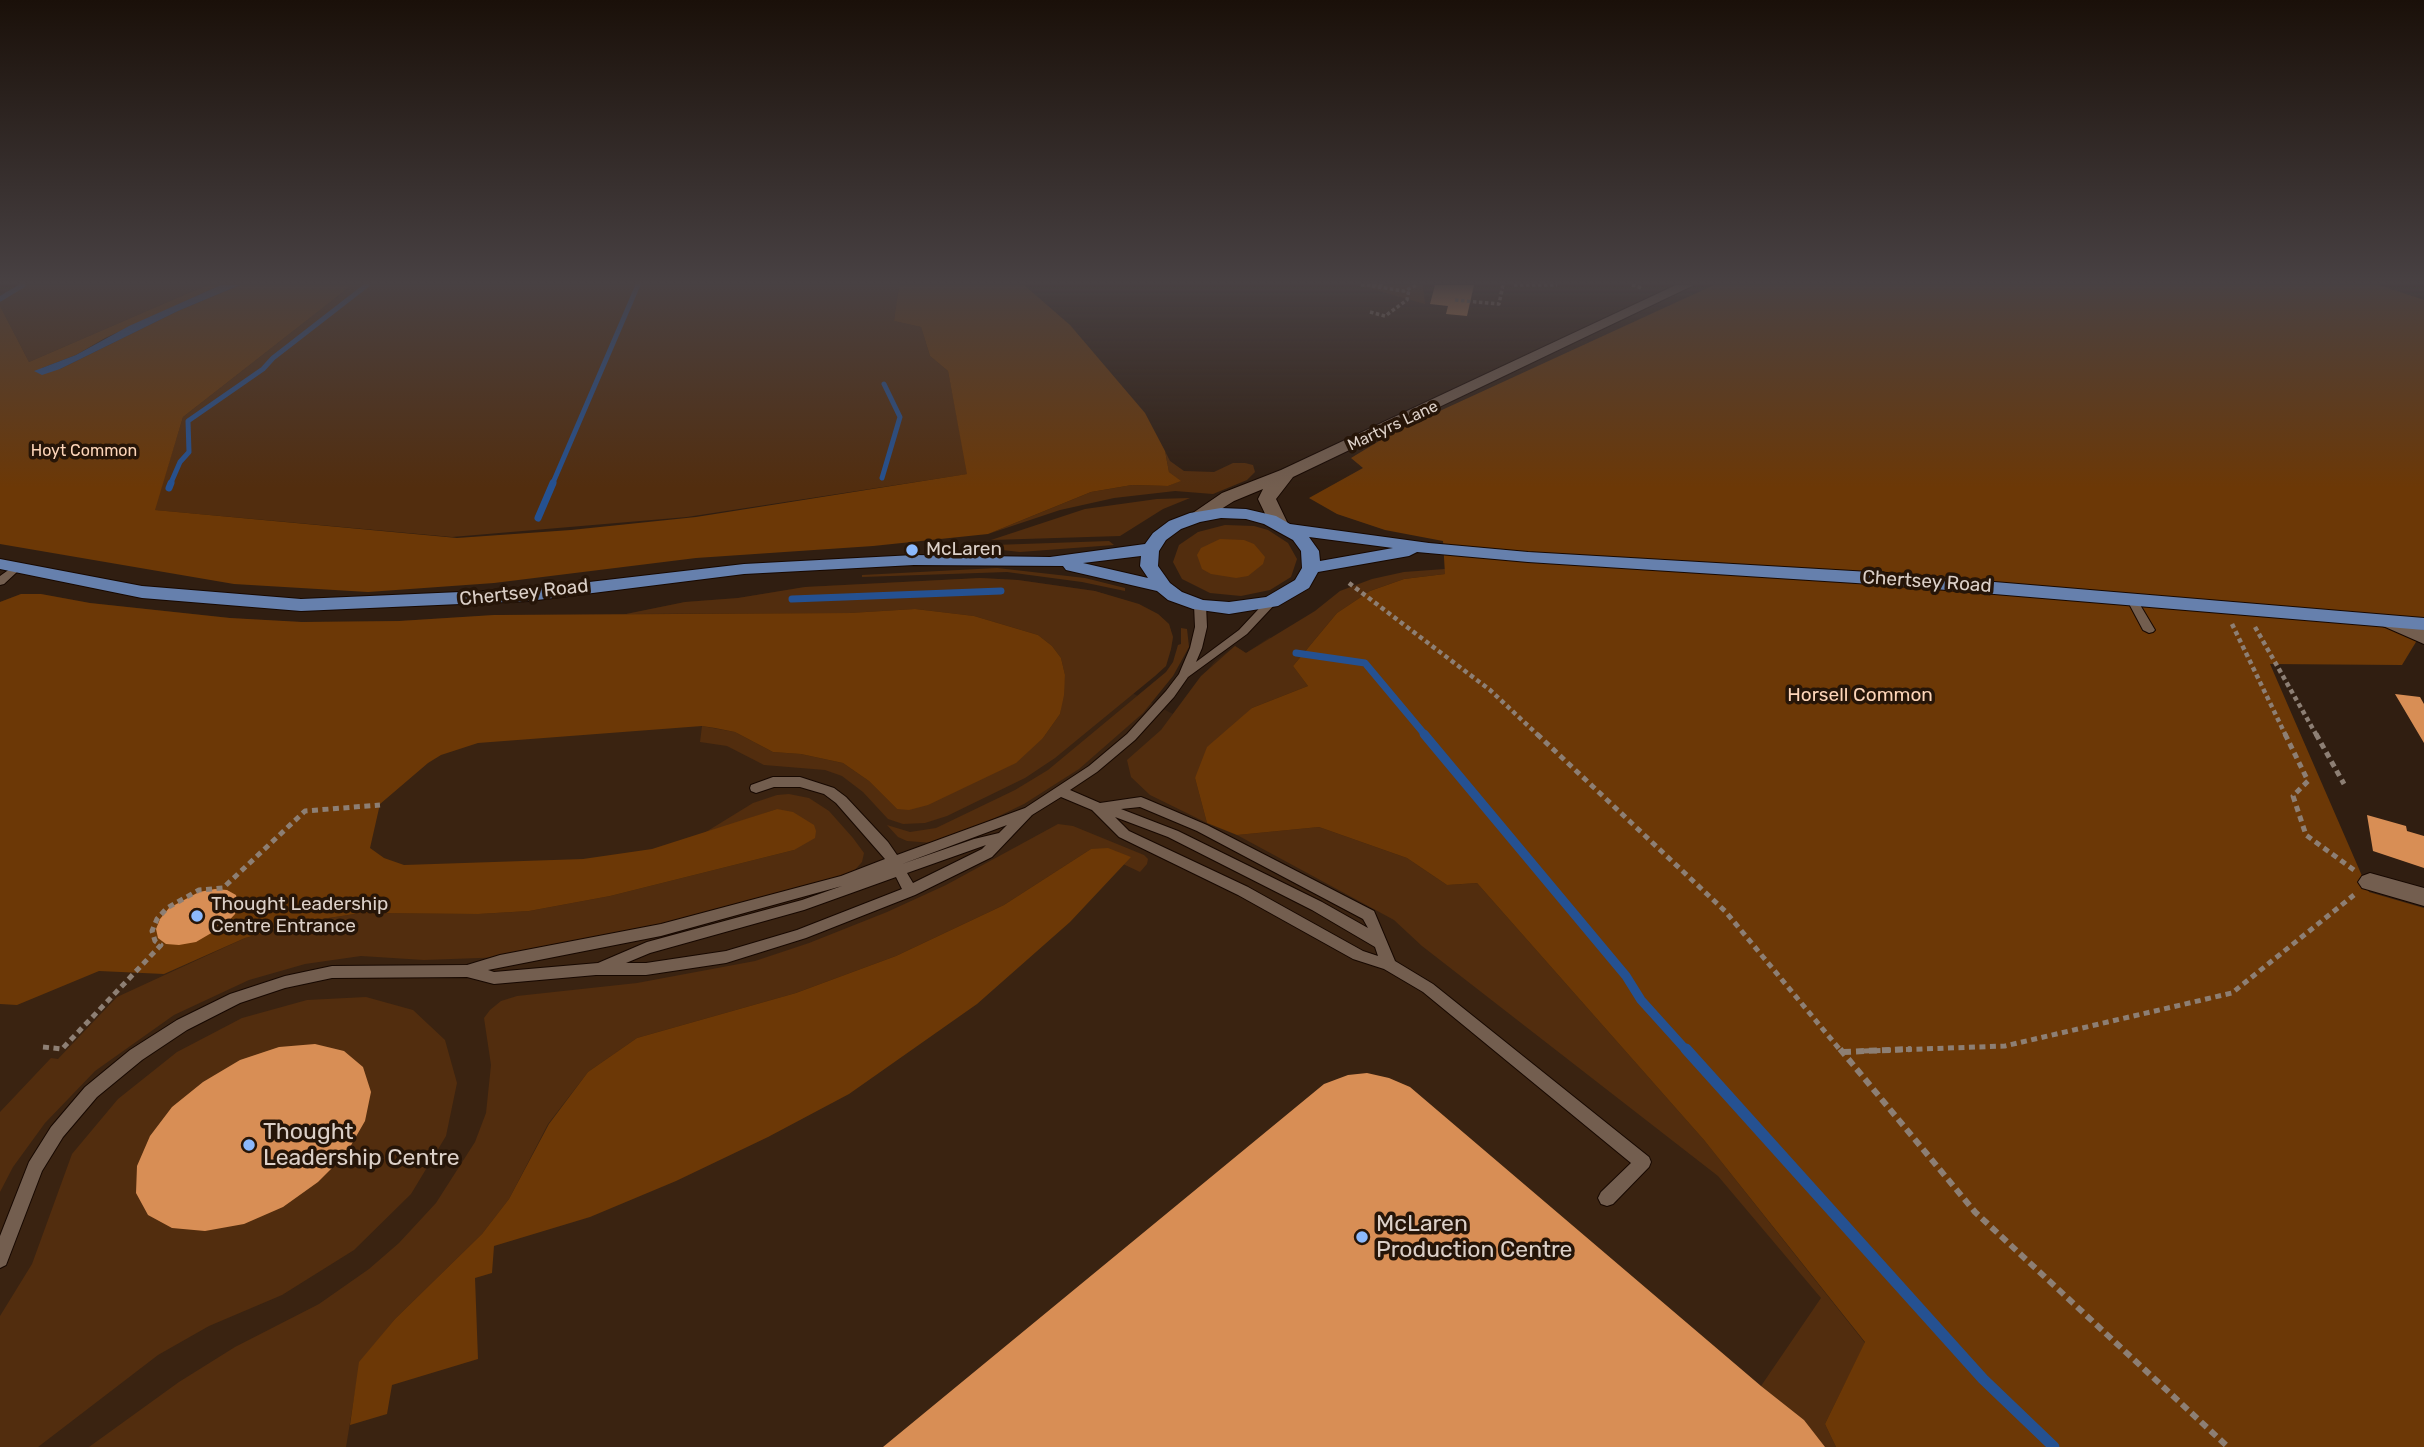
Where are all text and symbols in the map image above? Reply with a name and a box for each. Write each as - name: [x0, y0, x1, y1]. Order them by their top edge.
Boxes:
- street label: Martyrs Lane: [1345, 397, 1441, 455]
- park label: Hoyt Common: [31, 441, 137, 461]
- place label: McLaren: [926, 539, 1002, 561]
- marker: McLaren: [904, 542, 920, 558]
- street label: Chertsey Road: [1862, 566, 1992, 598]
- street label: Chertsey Road: [458, 575, 590, 611]
- park label: Horsell Common: [1787, 685, 1933, 707]
- place label: Thought Leadership Centre Entrance: [211, 894, 388, 938]
- marker: Thought Leadership Centre Entrance: [189, 908, 205, 924]
- place label: Thought Leadership Centre: [263, 1118, 460, 1172]
- marker: Thought Leadership Centre: [241, 1137, 257, 1153]
- place label: McLaren Production Centre: [1376, 1210, 1572, 1264]
- marker: McLaren Production Centre: [1354, 1229, 1370, 1245]

